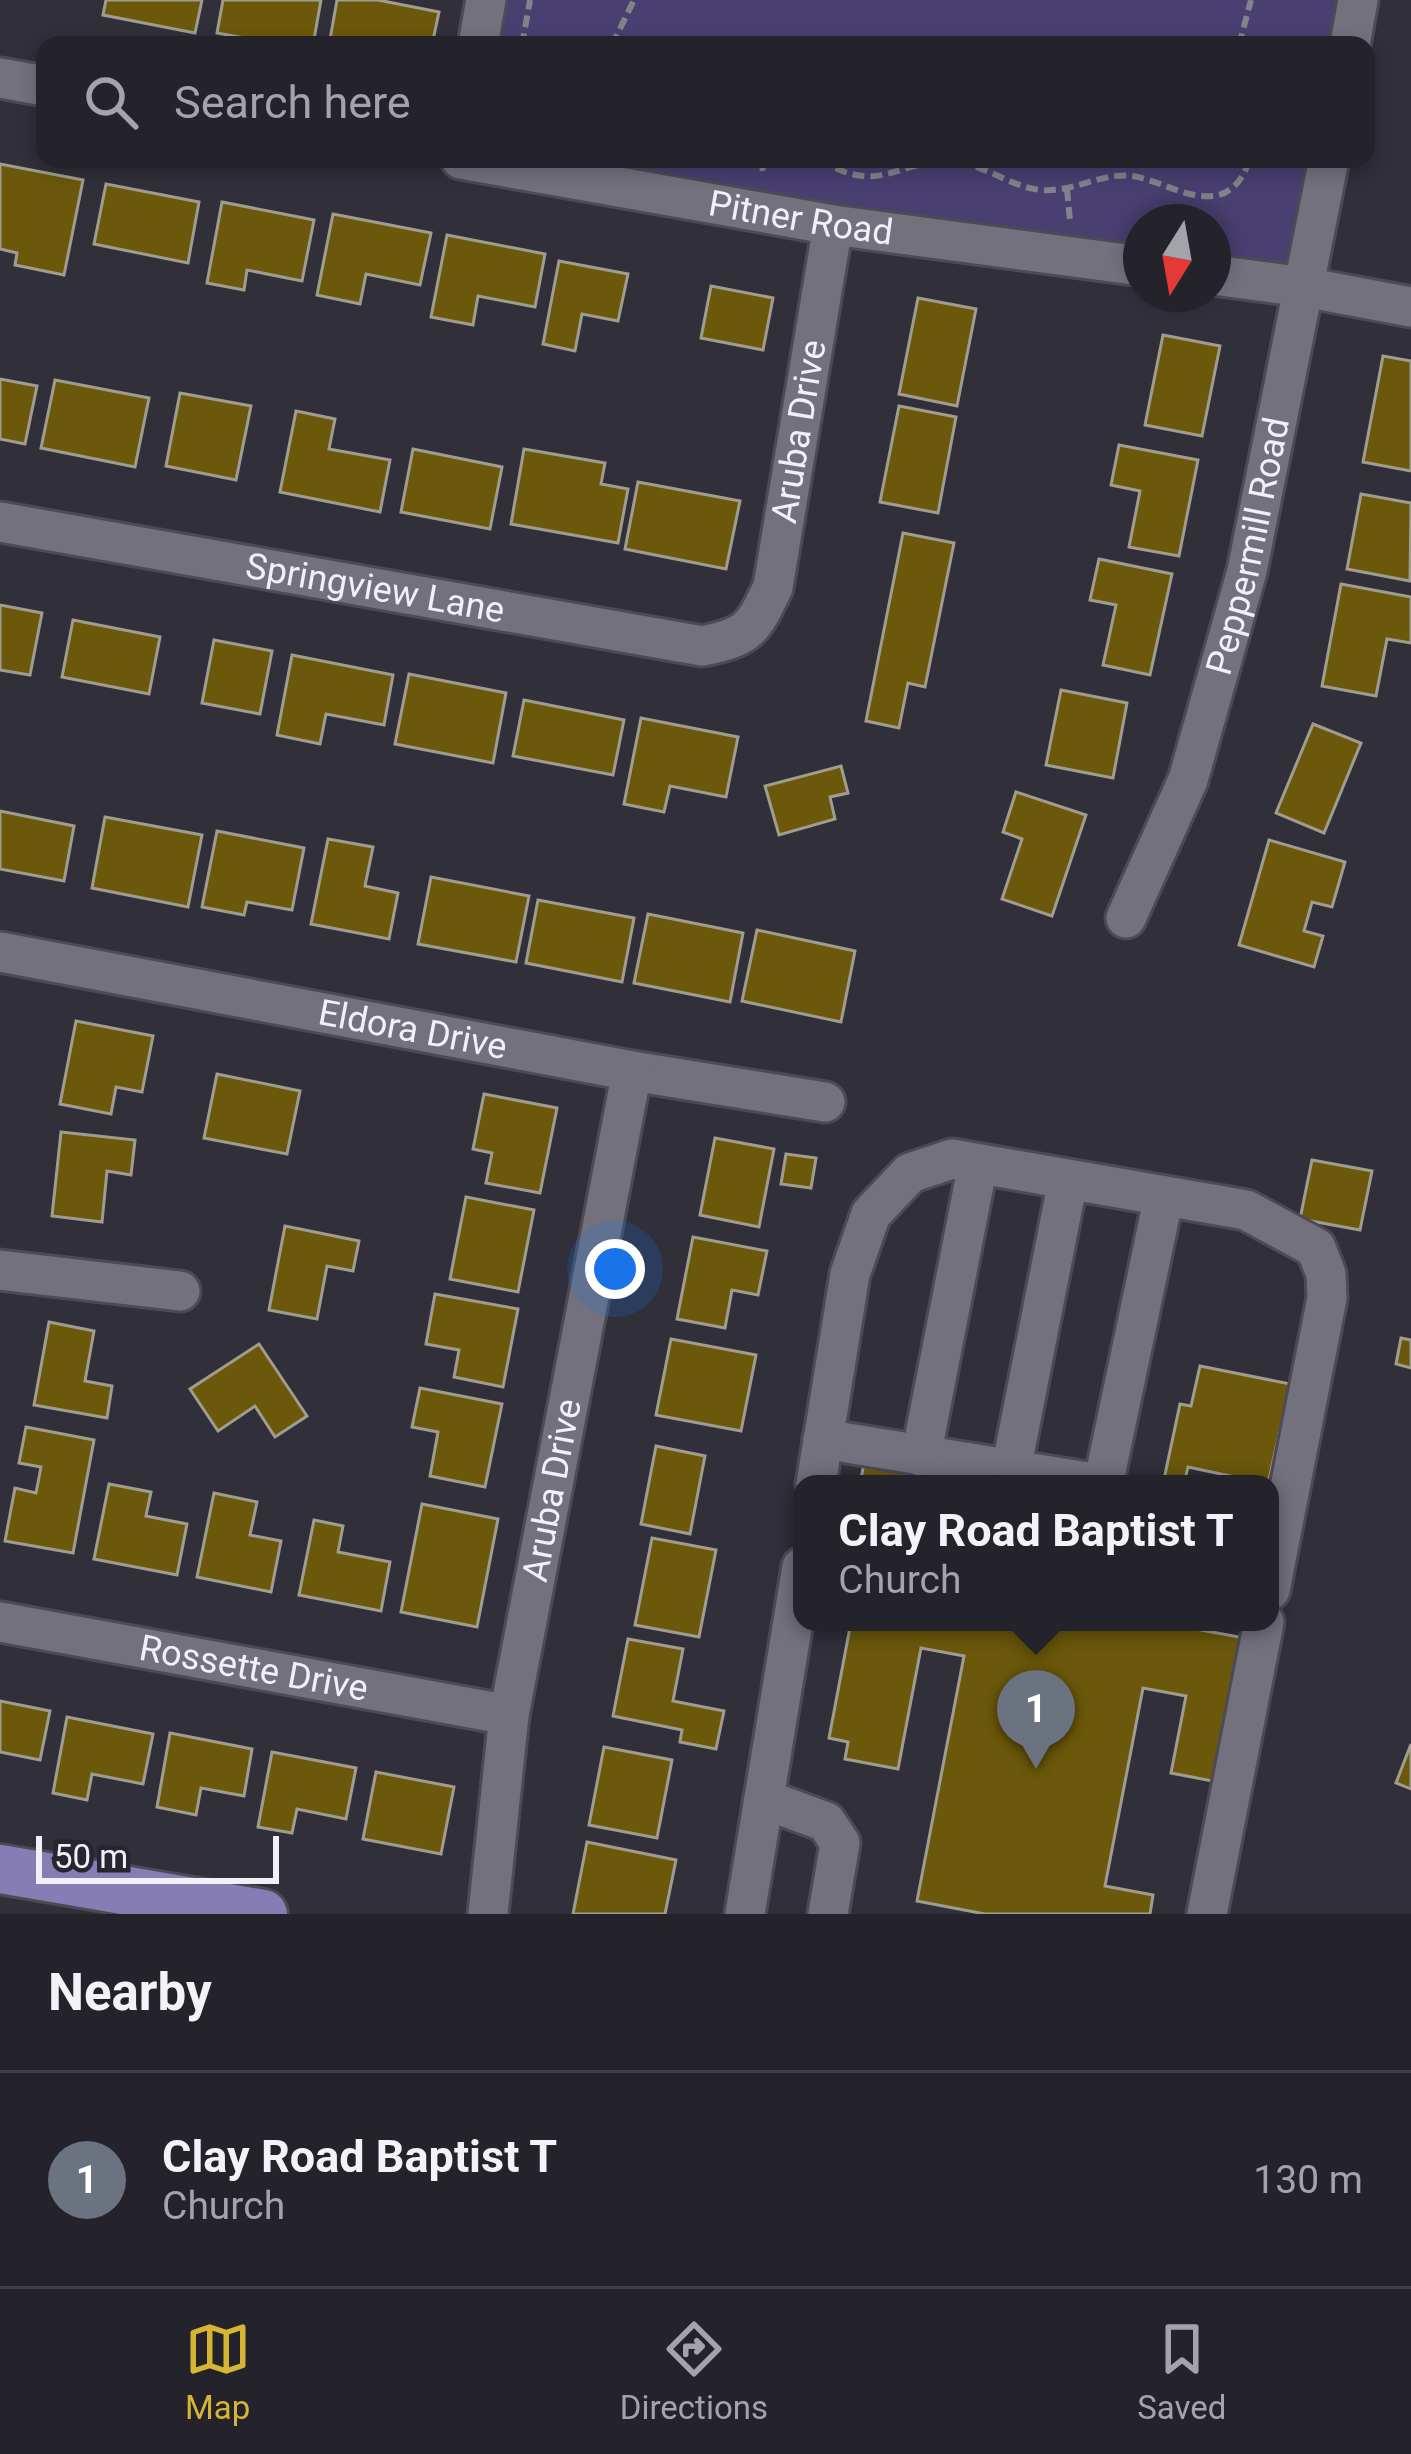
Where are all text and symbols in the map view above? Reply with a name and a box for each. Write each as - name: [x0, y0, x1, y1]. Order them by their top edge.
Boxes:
- search box: [36, 36, 1375, 168]
- icon: search: [78, 69, 144, 135]
- text: Search here: [174, 76, 411, 129]
- street label: Pitner Road: [705, 182, 895, 254]
- north arrow: [1123, 204, 1231, 312]
- street label: Aruba Drive: [763, 337, 835, 526]
- street label: Peppermill Road: [1198, 414, 1298, 680]
- street label: Springview Lane: [243, 545, 508, 632]
- street label: Eldora Drive: [315, 991, 510, 1068]
- your location: [585, 1239, 645, 1299]
- street label: Aruba Drive: [514, 1395, 590, 1585]
- popup: [793, 1475, 1279, 1631]
- text: Clay Road Baptist T: [838, 1504, 1234, 1557]
- text: Church: [838, 1557, 961, 1603]
- street label: Rossette Drive: [136, 1627, 371, 1710]
- pin: 1: [997, 1670, 1075, 1769]
- scale bar: [36, 1830, 279, 1883]
- text: 50 m: [54, 1837, 128, 1876]
- text: Nearby: [48, 1963, 212, 2022]
- text: Clay Road Baptist T: [162, 2130, 557, 2183]
- text: 1: [76, 2157, 98, 2203]
- text: 130 m: [1253, 2157, 1363, 2203]
- text: Church: [162, 2183, 285, 2229]
- tab: Map: [185, 2316, 251, 2427]
- tab: Directions: [620, 2316, 768, 2427]
- tab: Saved: [1137, 2316, 1226, 2427]

